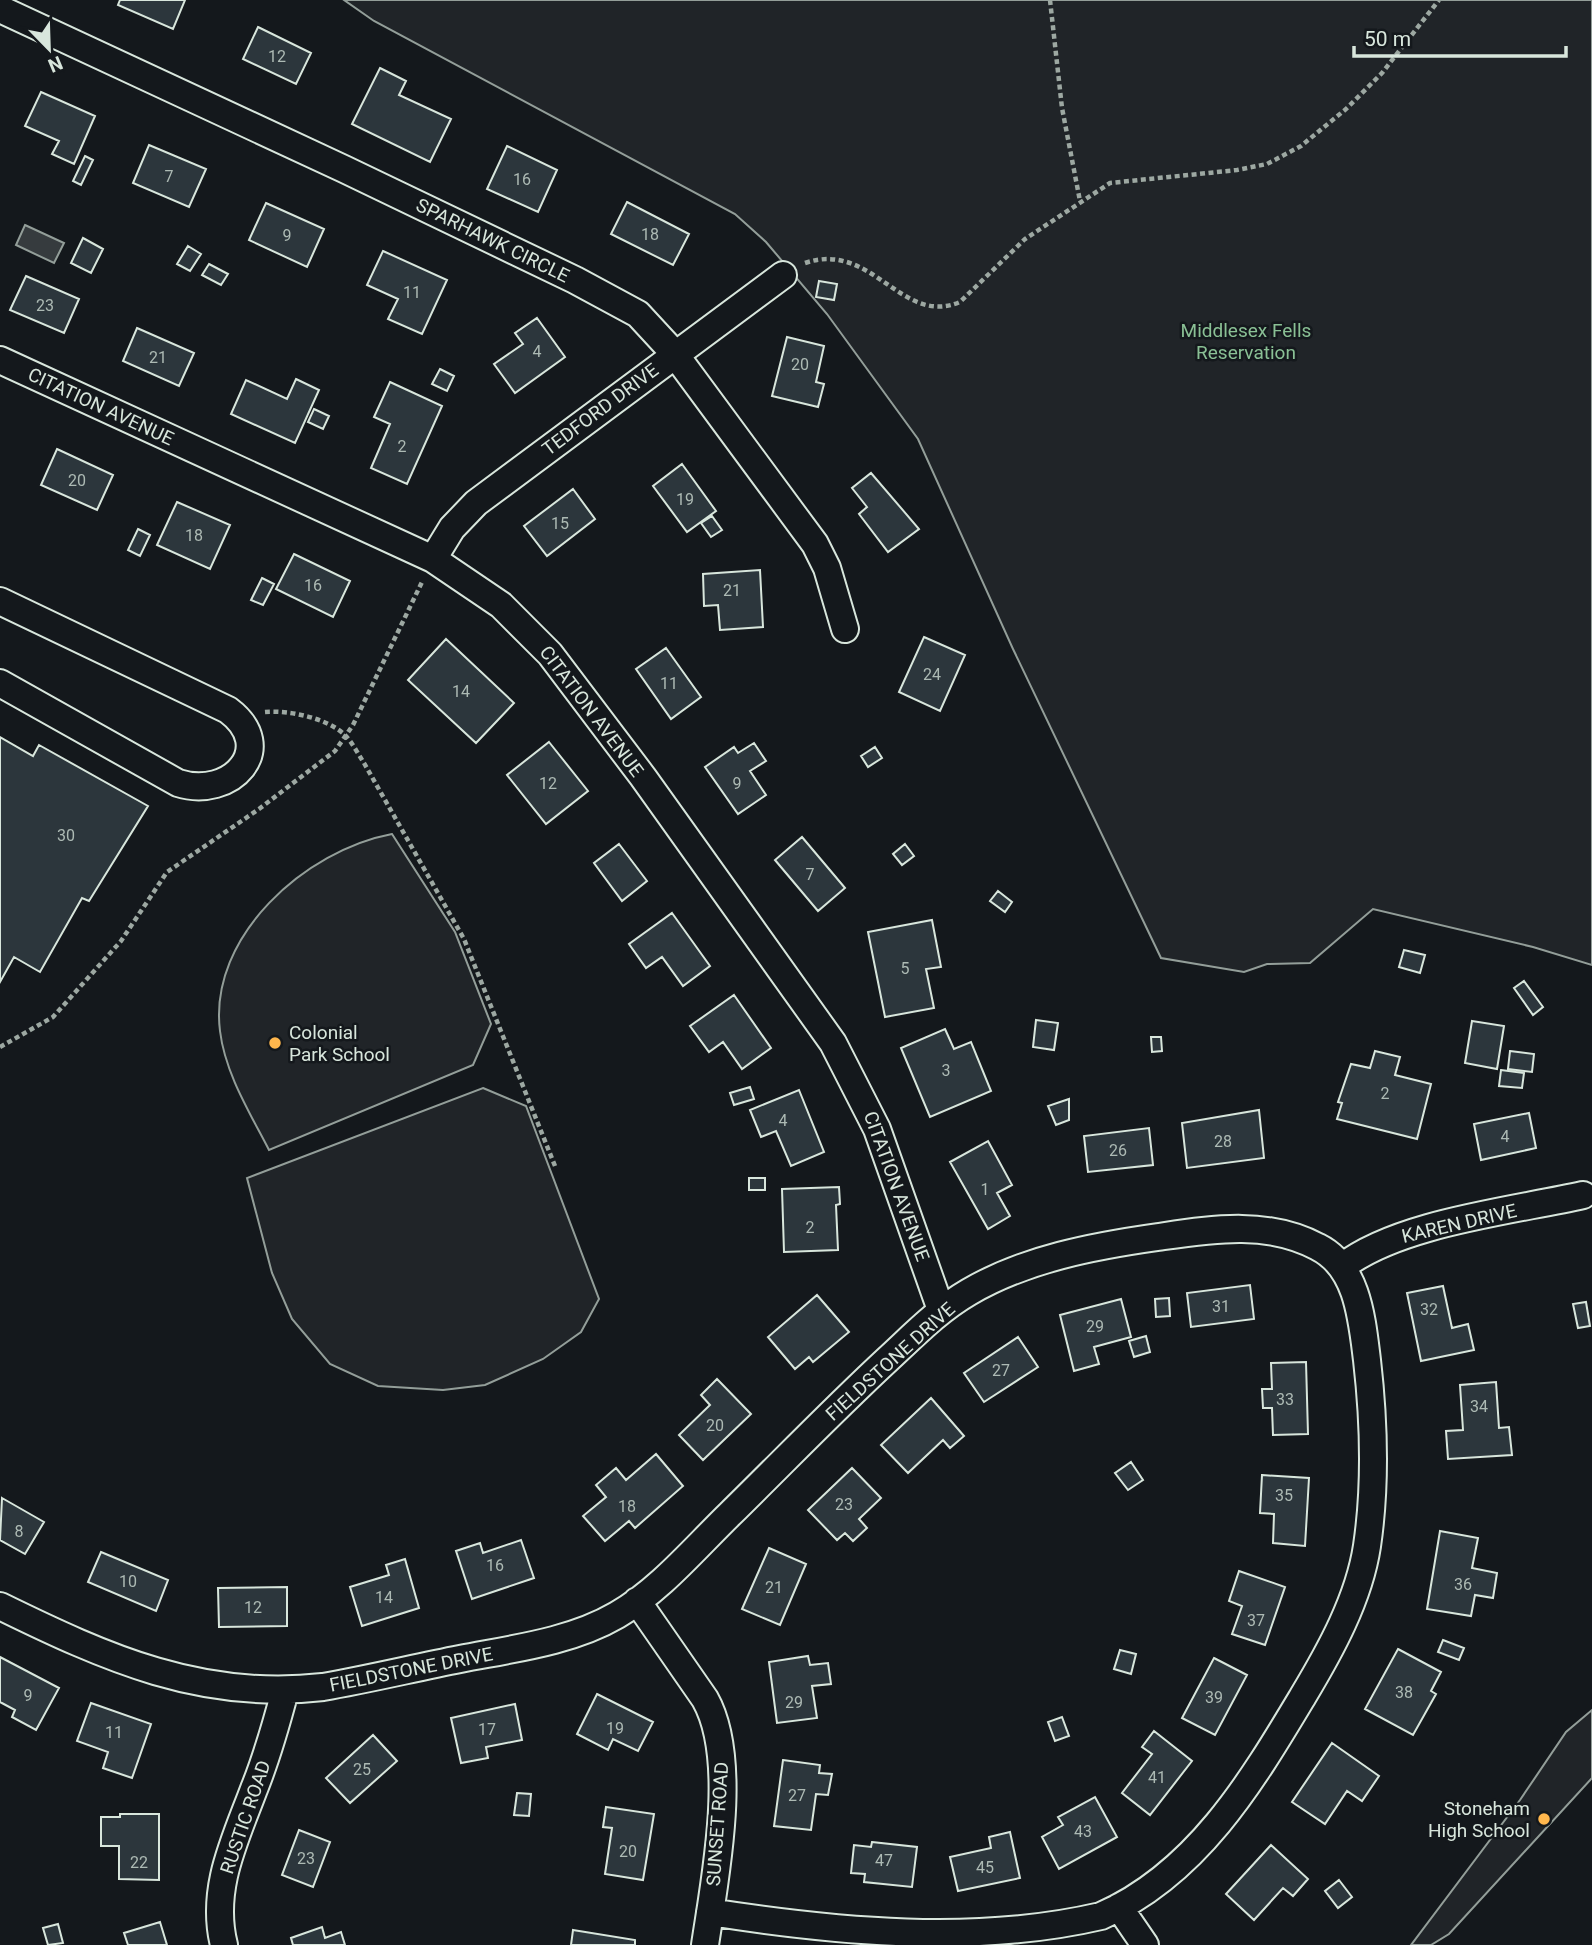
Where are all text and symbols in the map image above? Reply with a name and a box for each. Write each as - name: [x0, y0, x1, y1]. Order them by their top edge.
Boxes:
- north arrow: [14, 14, 84, 84]
- scale bar: [1354, 14, 1566, 58]
- text: 50 m: [1364, 27, 1411, 51]
- house number: 12: [268, 47, 286, 66]
- text: N: [45, 51, 66, 77]
- house number: 7: [165, 167, 174, 186]
- house number: 16: [513, 170, 531, 189]
- street label: SPARHAWK CIRCLE: [412, 193, 573, 288]
- house number: 18: [641, 225, 659, 244]
- house number: 9: [283, 226, 292, 245]
- house number: 11: [403, 283, 421, 302]
- house number: 23: [36, 296, 54, 315]
- park label: Middlesex Fells Reservation: [1181, 319, 1311, 364]
- house number: 4: [533, 342, 542, 361]
- house number: 21: [149, 348, 167, 367]
- house number: 20: [791, 355, 809, 374]
- street label: TEDFORD DRIVE: [538, 358, 663, 461]
- street label: CITATION AVENUE: [24, 363, 177, 450]
- house number: 2: [398, 437, 407, 456]
- house number: 20: [68, 471, 86, 490]
- house number: 19: [676, 490, 694, 509]
- house number: 15: [551, 514, 569, 533]
- house number: 18: [185, 526, 203, 545]
- house number: 16: [304, 576, 322, 595]
- house number: 21: [723, 581, 741, 600]
- street label: CITATION AVENUE: [535, 641, 648, 781]
- house number: 24: [923, 665, 941, 684]
- house number: 11: [660, 674, 678, 693]
- house number: 14: [452, 682, 470, 701]
- house number: 12: [539, 774, 557, 793]
- house number: 9: [733, 774, 742, 793]
- house number: 30: [57, 826, 75, 845]
- house number: 7: [806, 865, 815, 884]
- house number: 5: [901, 959, 910, 978]
- place label: Colonial Park School: [289, 1021, 390, 1066]
- marker: Colonial Park School: [267, 1035, 283, 1051]
- house number: 3: [942, 1061, 951, 1080]
- house number: 2: [1381, 1084, 1390, 1103]
- street label: CITATION AVENUE: [859, 1108, 934, 1265]
- house number: 4: [779, 1111, 788, 1130]
- house number: 4: [1501, 1127, 1510, 1146]
- house number: 28: [1214, 1132, 1232, 1151]
- house number: 26: [1109, 1141, 1127, 1160]
- house number: 1: [981, 1180, 990, 1199]
- street label: KAREN DRIVE: [1399, 1199, 1519, 1248]
- house number: 2: [806, 1218, 815, 1237]
- street label: FIELDSTONE DRIVE: [821, 1297, 960, 1425]
- house number: 31: [1212, 1297, 1230, 1316]
- house number: 32: [1420, 1300, 1438, 1319]
- house number: 29: [1086, 1317, 1104, 1336]
- house number: 27: [992, 1361, 1010, 1380]
- house number: 33: [1276, 1390, 1294, 1409]
- house number: 34: [1470, 1397, 1488, 1416]
- house number: 20: [706, 1416, 724, 1435]
- house number: 35: [1275, 1486, 1293, 1505]
- house number: 23: [835, 1495, 853, 1514]
- house number: 18: [618, 1497, 636, 1516]
- house number: 8: [15, 1522, 24, 1541]
- house number: 16: [486, 1556, 504, 1575]
- house number: 10: [119, 1572, 137, 1591]
- house number: 36: [1454, 1575, 1472, 1594]
- house number: 21: [765, 1578, 783, 1597]
- house number: 14: [375, 1588, 393, 1607]
- house number: 12: [244, 1598, 262, 1617]
- house number: 37: [1247, 1611, 1265, 1630]
- street label: FIELDSTONE DRIVE: [327, 1642, 495, 1697]
- house number: 38: [1395, 1683, 1413, 1702]
- house number: 9: [24, 1686, 33, 1705]
- house number: 39: [1205, 1688, 1223, 1707]
- house number: 29: [785, 1693, 803, 1712]
- house number: 19: [606, 1719, 624, 1738]
- house number: 17: [478, 1720, 496, 1739]
- house number: 11: [105, 1723, 123, 1742]
- street label: RUSTIC ROAD: [215, 1757, 276, 1877]
- house number: 25: [353, 1760, 371, 1779]
- street label: SUNSET ROAD: [702, 1761, 733, 1887]
- house number: 41: [1148, 1768, 1166, 1787]
- house number: 27: [788, 1786, 806, 1805]
- place label: Stoneham High School: [1428, 1797, 1530, 1842]
- marker: Stoneham High School: [1536, 1811, 1552, 1827]
- house number: 43: [1074, 1822, 1092, 1841]
- house number: 20: [619, 1842, 637, 1861]
- house number: 23: [297, 1849, 315, 1868]
- house number: 47: [875, 1851, 893, 1870]
- house number: 22: [130, 1853, 148, 1872]
- house number: 45: [976, 1858, 994, 1877]

